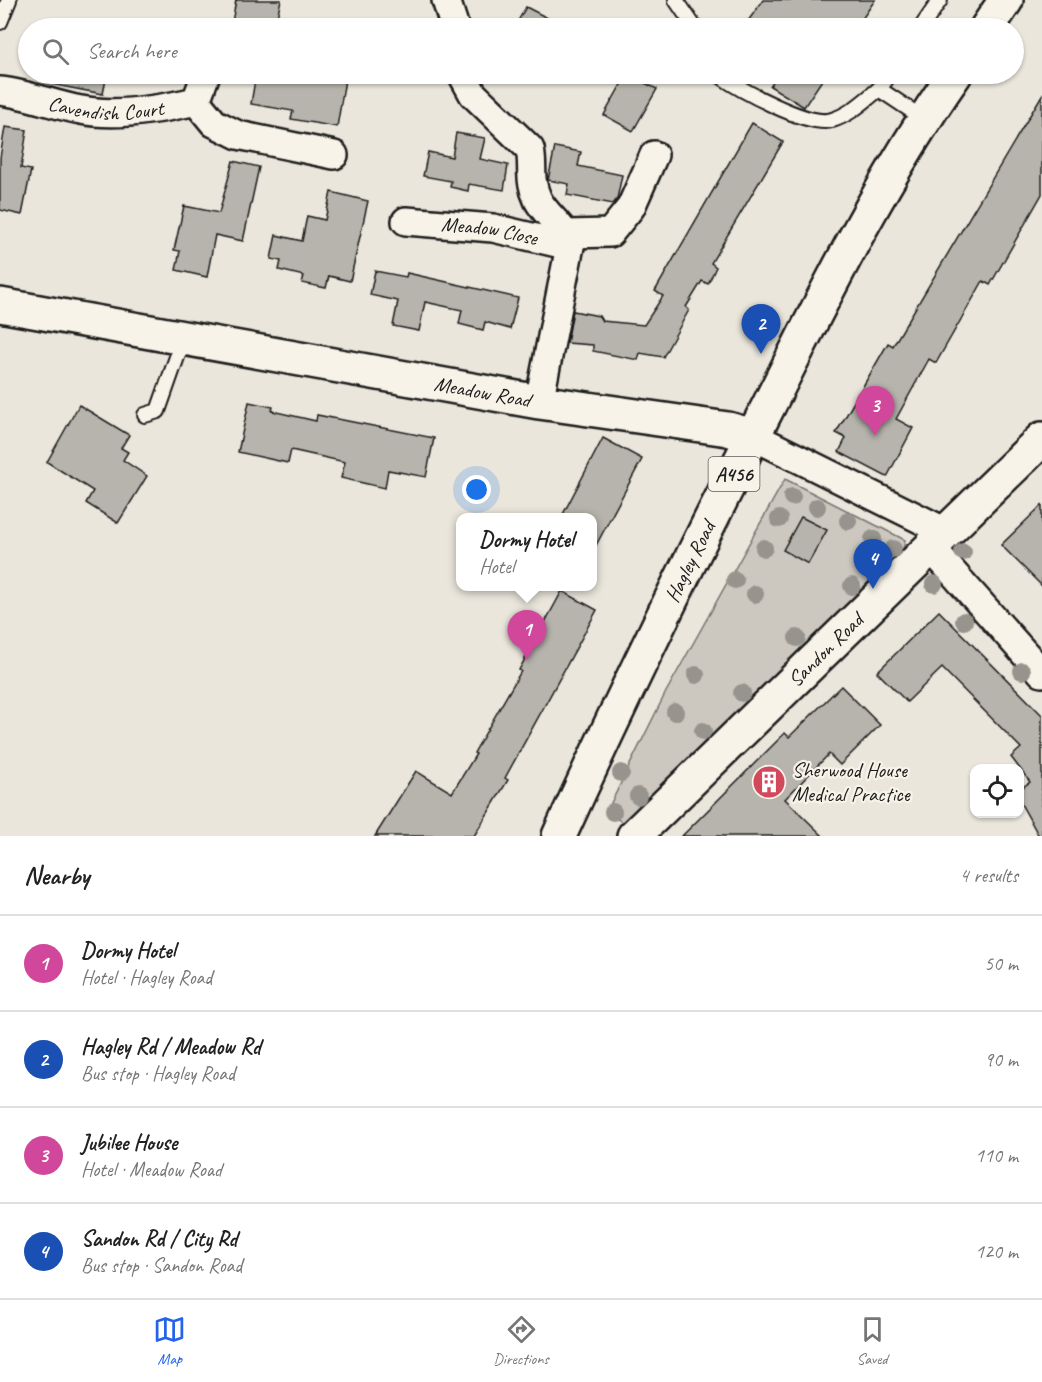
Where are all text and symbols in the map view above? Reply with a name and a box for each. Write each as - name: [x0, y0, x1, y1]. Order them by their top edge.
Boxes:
- search box: [18, 18, 1024, 84]
- icon: search: [39, 35, 72, 68]
- text: Search here: [87, 37, 177, 65]
- street label: Cavendish Court: [45, 90, 167, 126]
- street label: Meadow Close: [440, 211, 541, 251]
- pin: 2: [742, 304, 780, 354]
- street label: Meadow Road: [432, 370, 535, 414]
- pin: 3: [856, 386, 894, 436]
- road number: A456: [708, 457, 760, 491]
- your location: [462, 475, 491, 504]
- popup: [456, 513, 597, 591]
- street label: Hagley Road: [659, 513, 723, 606]
- text: Dormy Hotel: [479, 526, 574, 554]
- pin: 4: [854, 540, 892, 589]
- text: Hotel: [479, 554, 514, 579]
- street label: Sandon Road: [782, 605, 871, 692]
- pin: 1: [508, 610, 546, 660]
- place label: Sherwood House Medical Practice: [792, 757, 911, 807]
- building icon: Sherwood House Medical Practice: [751, 764, 787, 800]
- map controls: [970, 764, 1024, 818]
- button: locate: [970, 764, 1024, 818]
- text: Nearby: [24, 859, 89, 892]
- text: 4 results: [959, 863, 1018, 888]
- text: Dormy Hotel: [81, 937, 175, 965]
- text: 1: [39, 951, 48, 976]
- text: 50 m: [984, 951, 1018, 976]
- text: Hotel · Hagley Road: [81, 965, 212, 990]
- text: Hagley Rd / Meadow Rd: [81, 1033, 261, 1061]
- text: 2: [39, 1047, 48, 1072]
- text: 90 m: [984, 1047, 1018, 1072]
- text: Bus stop · Hagley Road: [81, 1061, 235, 1086]
- text: Jubilee House: [81, 1129, 177, 1157]
- text: 3: [39, 1143, 48, 1168]
- text: 110 m: [975, 1143, 1018, 1168]
- text: Hotel · Meadow Road: [81, 1157, 222, 1182]
- text: Sandon Rd / City Rd: [81, 1225, 237, 1253]
- text: 4: [39, 1239, 48, 1264]
- text: 120 m: [975, 1239, 1018, 1264]
- text: Bus stop · Sandon Road: [81, 1253, 242, 1278]
- tab: Map: [153, 1313, 186, 1369]
- tab: Directions: [493, 1313, 549, 1369]
- tab: Saved: [856, 1313, 889, 1369]

